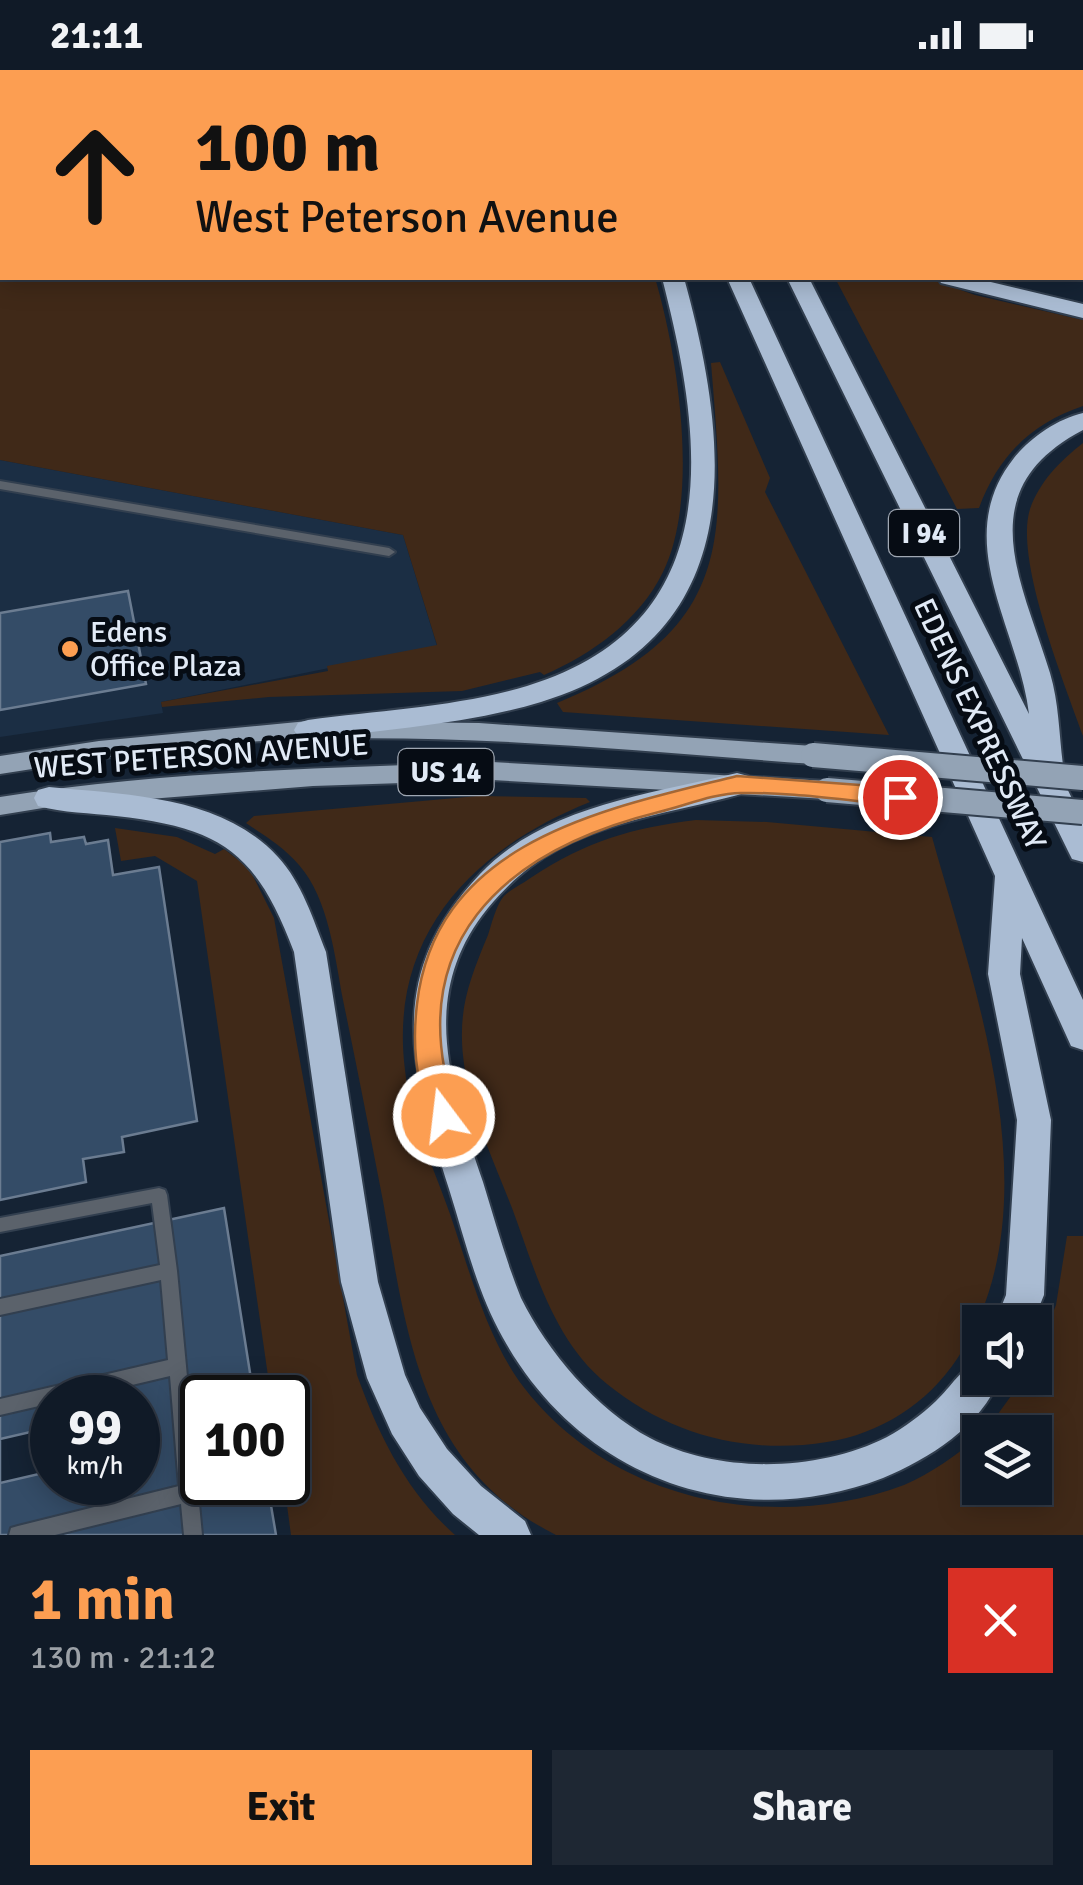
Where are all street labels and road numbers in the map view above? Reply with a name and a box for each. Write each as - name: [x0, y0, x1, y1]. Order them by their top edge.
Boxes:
- road number: I 94: [889, 510, 959, 556]
- street label: EDENS EXPRESSWAY: [905, 593, 1054, 856]
- street label: WEST PETERSON AVENUE: [33, 726, 370, 787]
- road number: US 14: [398, 749, 494, 795]

